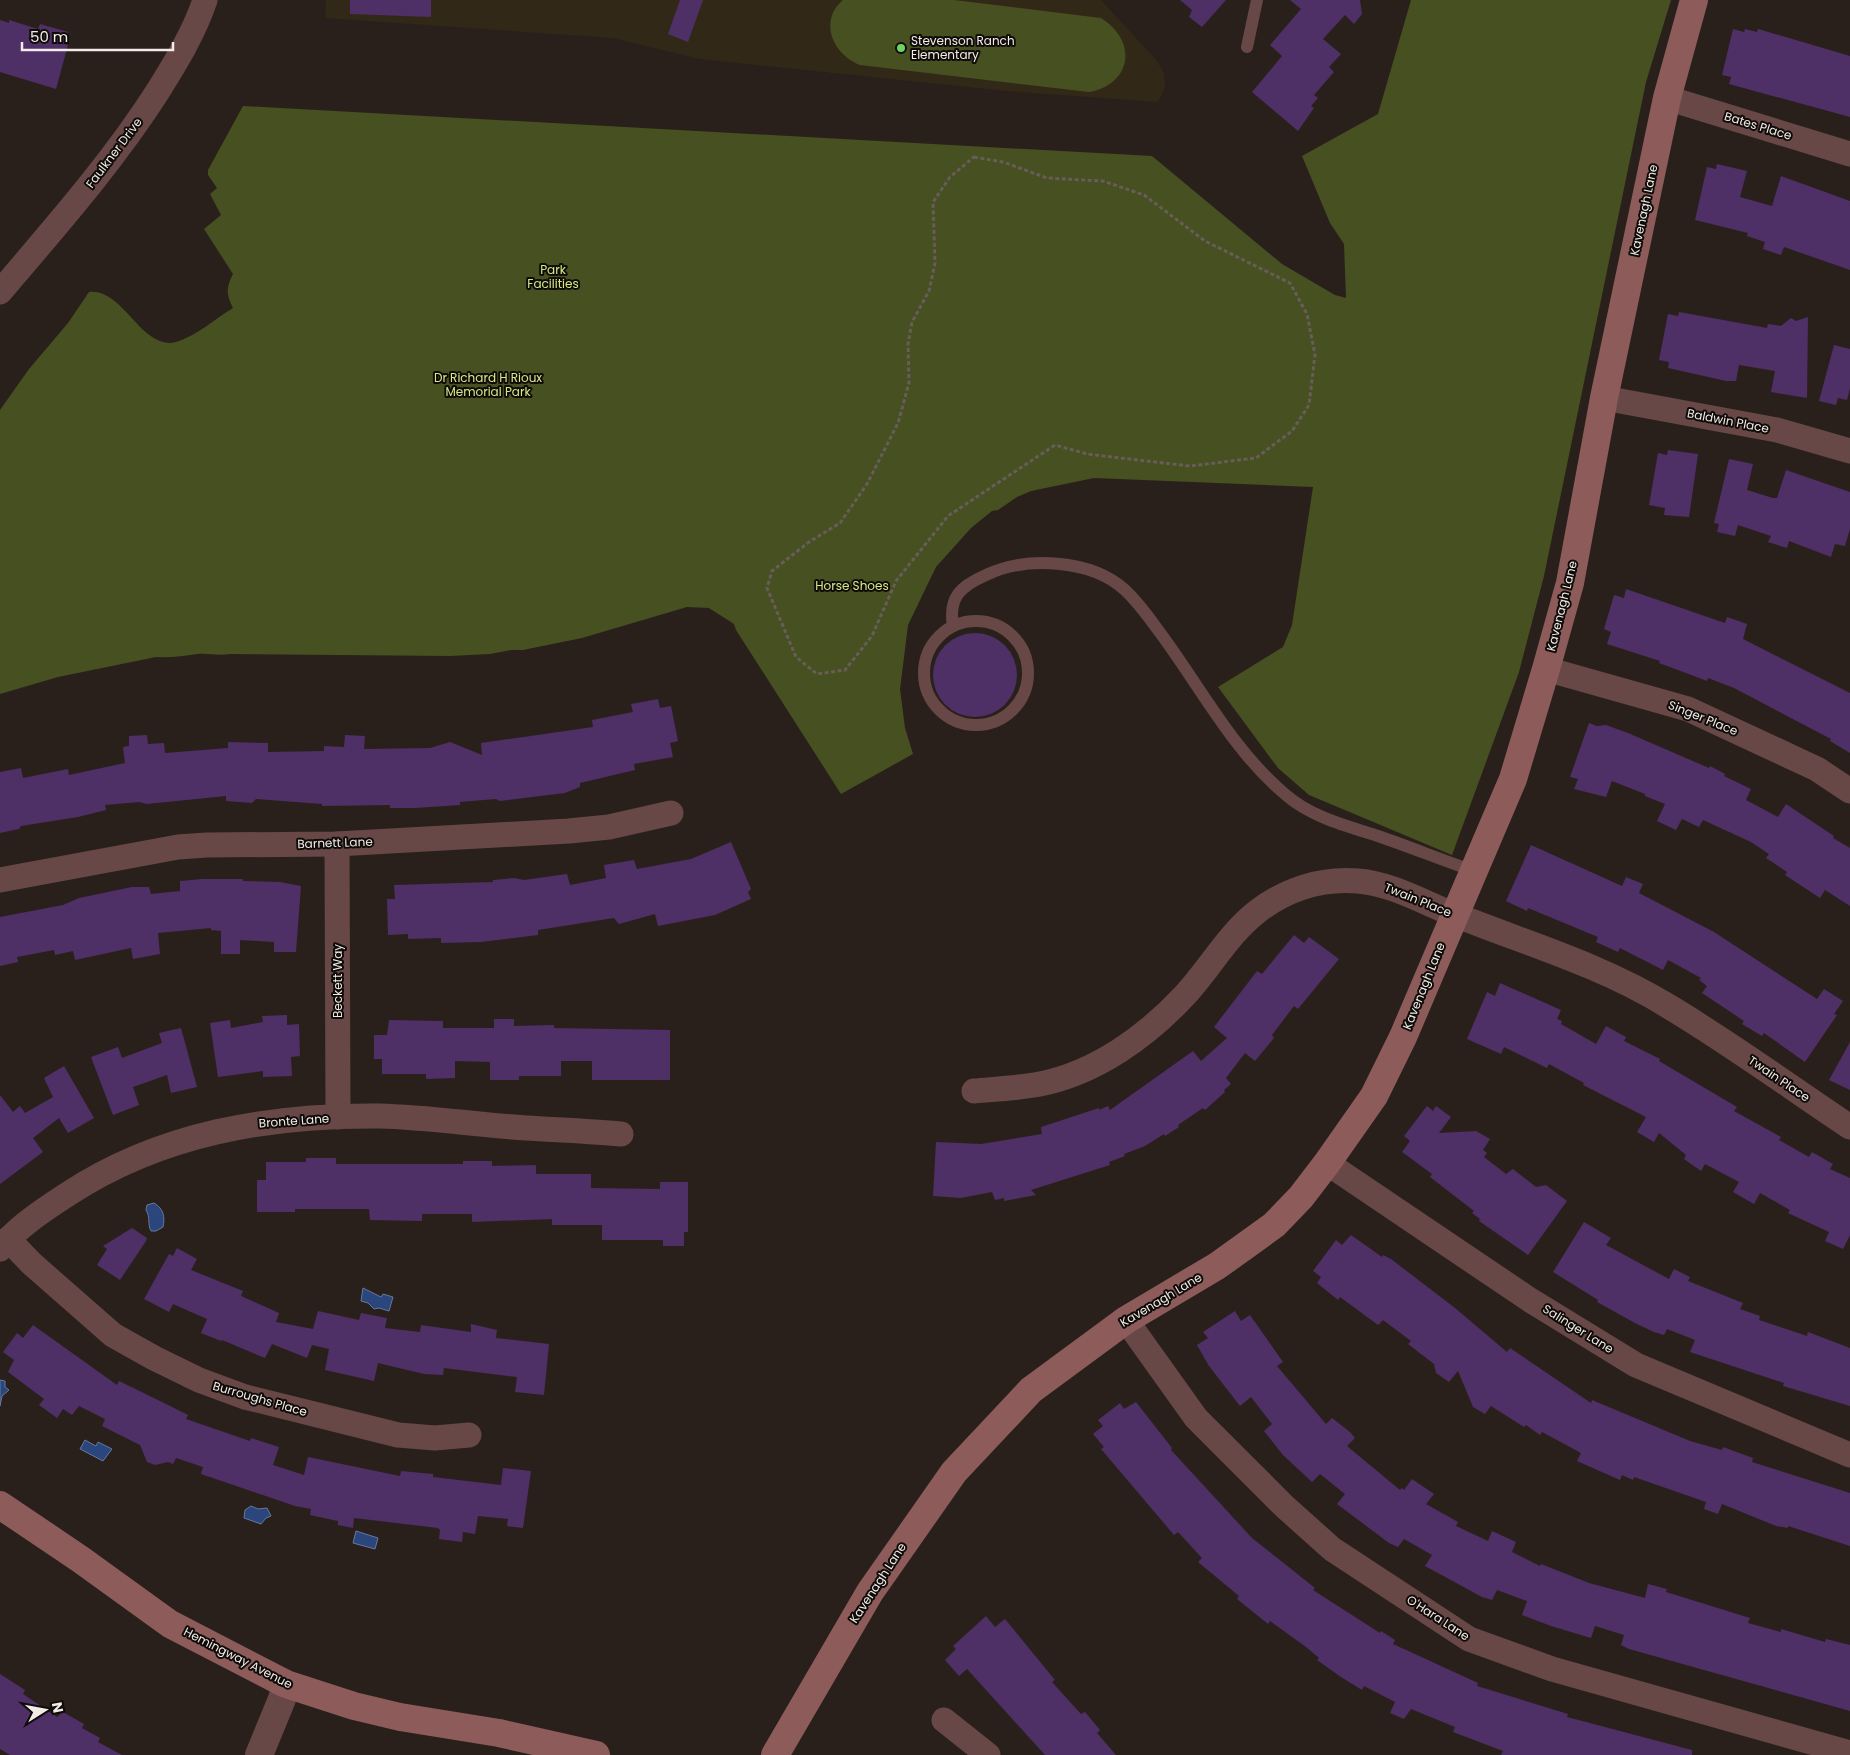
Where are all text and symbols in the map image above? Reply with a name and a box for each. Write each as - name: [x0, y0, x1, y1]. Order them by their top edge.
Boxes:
- scale bar: [22, 20, 174, 52]
- text: 50 m: [30, 26, 68, 47]
- place label: Stevenson Ranch Elementary: [911, 32, 1015, 63]
- marker: Stevenson Ranch Elementary: [895, 42, 907, 54]
- street label: Bates Place: [1722, 107, 1794, 144]
- street label: Faulkner Drive: [82, 114, 146, 191]
- street label: Kavenagh Lane: [1626, 163, 1661, 257]
- park label: Park Facilities: [527, 261, 579, 292]
- park label: Dr Richard H Rioux Memorial Park: [434, 369, 542, 400]
- street label: Baldwin Place: [1686, 404, 1770, 437]
- street label: Kavenagh Lane: [1542, 559, 1581, 653]
- park label: Horse Shoes: [815, 577, 889, 594]
- street label: Singer Place: [1666, 696, 1741, 739]
- street label: Barnett Lane: [297, 833, 373, 852]
- street label: Twain Place: [1382, 878, 1454, 921]
- street label: Kavenagh Lane: [1398, 940, 1449, 1032]
- street label: Beckett Way: [329, 944, 346, 1018]
- street label: Twain Place: [1745, 1052, 1813, 1105]
- street label: Bronte Lane: [258, 1110, 330, 1131]
- street label: Kavenagh Lane: [1117, 1268, 1205, 1331]
- street label: Salinger Lane: [1540, 1300, 1617, 1357]
- street label: Burroughs Place: [211, 1377, 309, 1420]
- street label: Kavenagh Lane: [845, 1539, 910, 1626]
- street label: O'Hara Lane: [1403, 1591, 1473, 1644]
- street label: Hemingway Avenue: [181, 1623, 295, 1692]
- north arrow: [20, 1685, 70, 1735]
- text: N: [47, 1700, 69, 1715]

